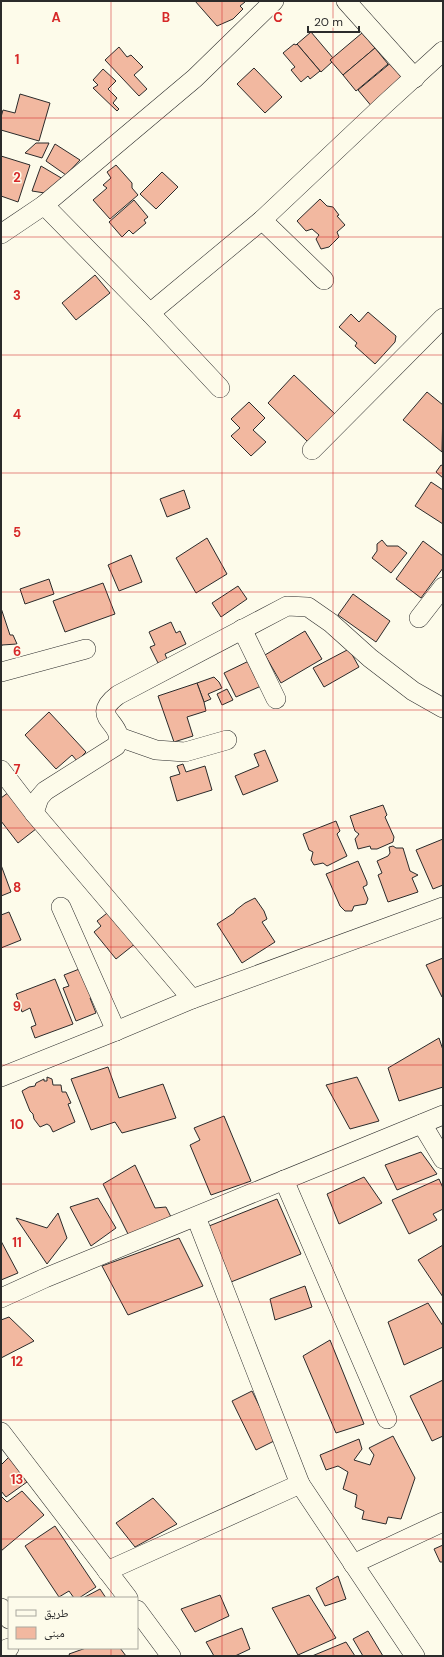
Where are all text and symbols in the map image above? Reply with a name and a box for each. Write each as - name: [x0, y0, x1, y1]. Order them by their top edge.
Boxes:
- scale bar: [308, 8, 359, 34]
- text: A: [51, 9, 61, 26]
- text: B: [162, 9, 170, 26]
- text: C: [273, 9, 283, 26]
- text: 20 m: [314, 14, 343, 30]
- text: 1: [15, 51, 19, 68]
- text: 2: [13, 169, 21, 186]
- text: 3: [13, 287, 21, 304]
- text: 4: [13, 406, 21, 423]
- text: 5: [13, 524, 21, 541]
- text: 6: [13, 643, 21, 660]
- text: 7: [14, 761, 21, 778]
- text: 8: [13, 879, 21, 896]
- text: 9: [13, 998, 21, 1015]
- text: 10: [10, 1116, 24, 1133]
- text: 11: [12, 1234, 22, 1251]
- text: 12: [11, 1353, 23, 1370]
- text: 13: [11, 1471, 23, 1488]
- legend: [8, 1597, 138, 1649]
- text: طريق: [44, 1605, 69, 1621]
- text: مبنى: [44, 1625, 65, 1641]

